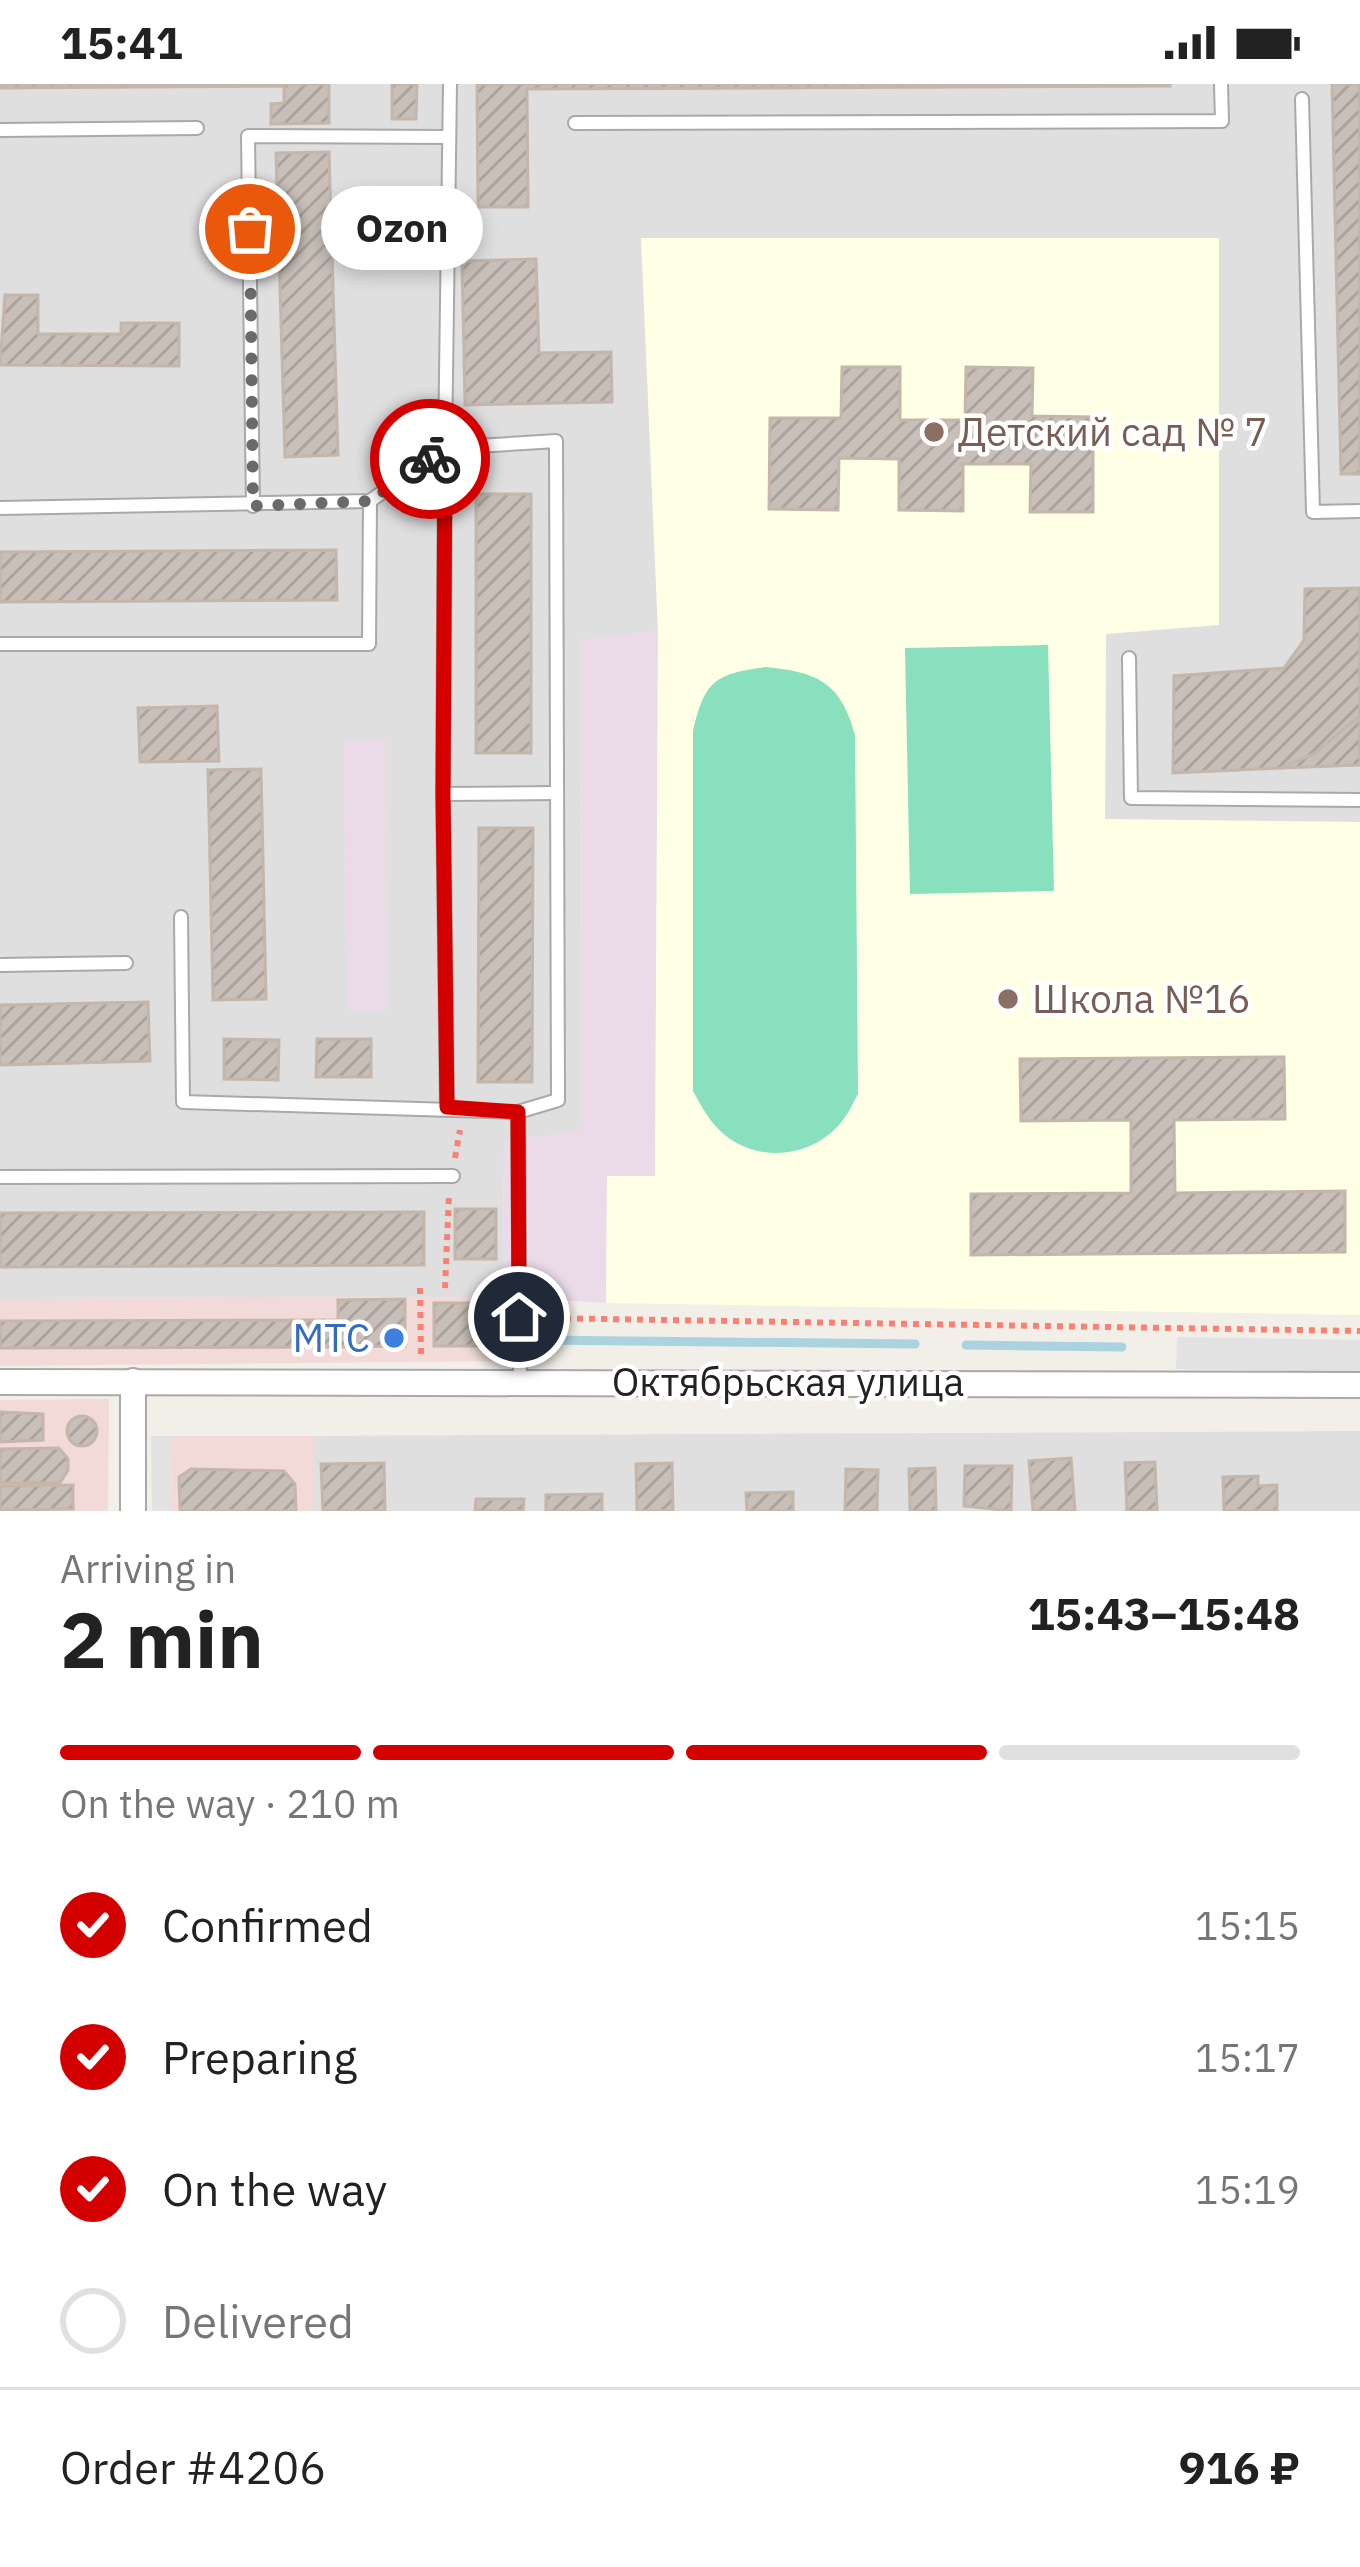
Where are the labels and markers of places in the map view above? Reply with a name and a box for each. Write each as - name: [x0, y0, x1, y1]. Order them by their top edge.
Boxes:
- pin: [199, 178, 301, 280]
- callout: Ozon: [322, 187, 484, 271]
- place label: Детский сад № 7: [958, 406, 1268, 457]
- marker: Детский сад № 7: [921, 419, 947, 445]
- place label: Школа №16: [1032, 973, 1251, 1024]
- marker: Школа №16: [995, 986, 1021, 1012]
- pin: [468, 1266, 570, 1368]
- place label: МТС: [293, 1312, 370, 1363]
- marker: МТС: [381, 1325, 407, 1351]

